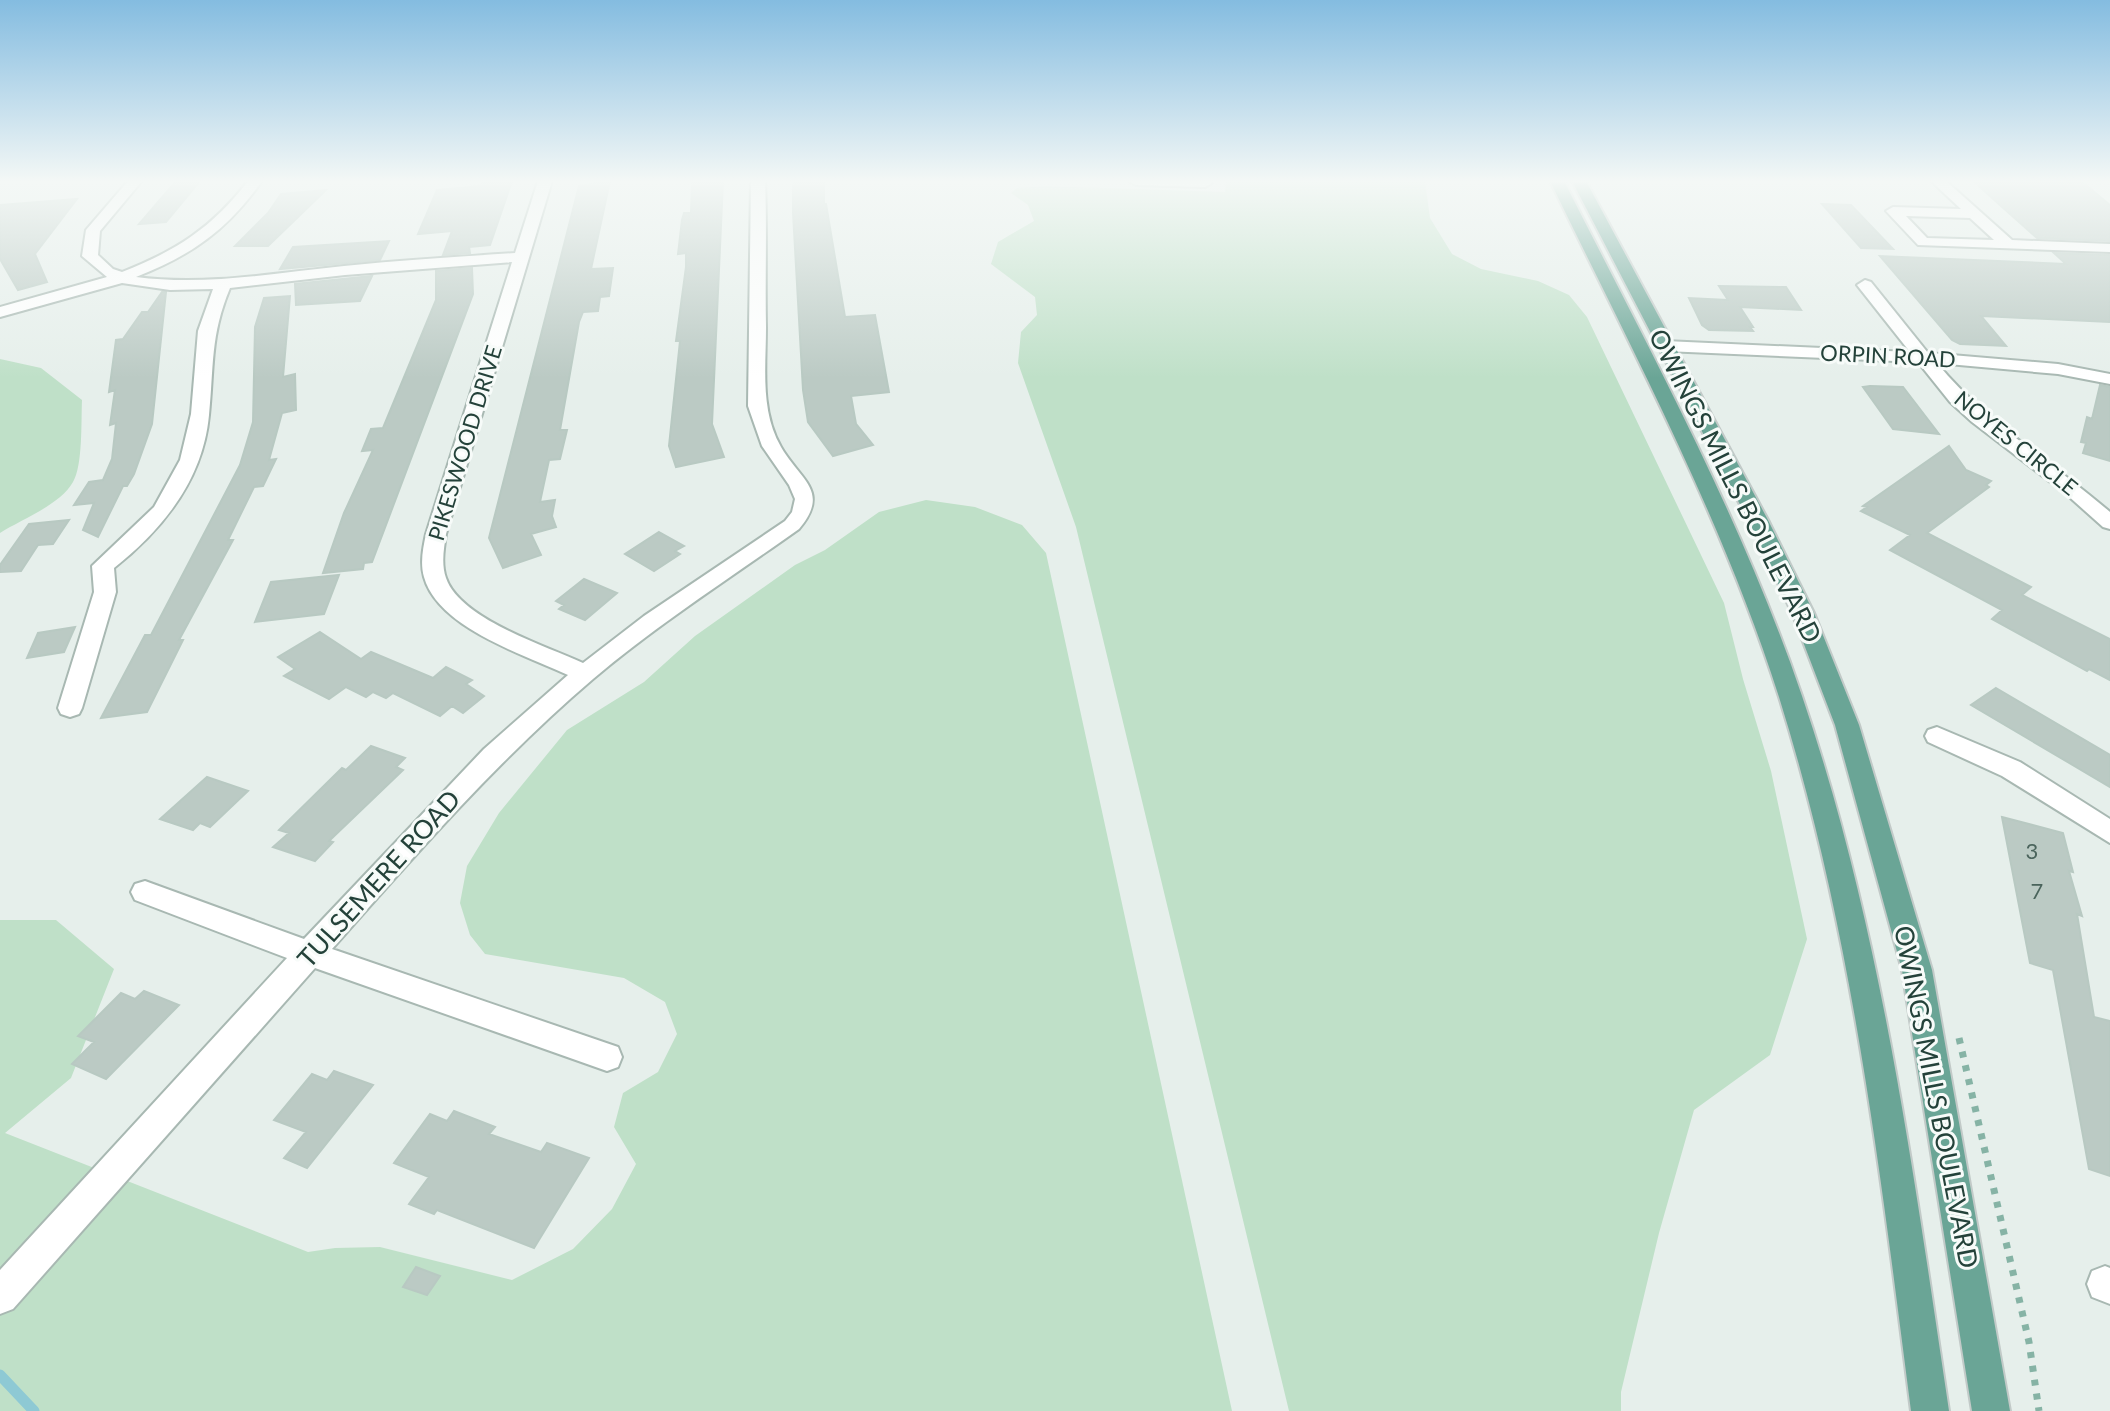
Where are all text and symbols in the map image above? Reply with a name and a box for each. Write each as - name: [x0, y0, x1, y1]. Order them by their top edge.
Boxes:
- street label: OWINGS MILLS BOULEVARD: [1643, 323, 1829, 648]
- street label: ORPIN ROAD: [1820, 338, 1956, 373]
- street label: PIKESWOOD DRIVE: [422, 342, 507, 544]
- street label: NOYES CIRCLE: [1949, 385, 2083, 501]
- street label: TULSEMERE ROAD: [290, 783, 466, 974]
- house number: 3: [2026, 837, 2038, 864]
- house number: 7: [2031, 877, 2043, 904]
- street label: OWINGS MILLS BOULEVARD: [1888, 923, 1986, 1271]

